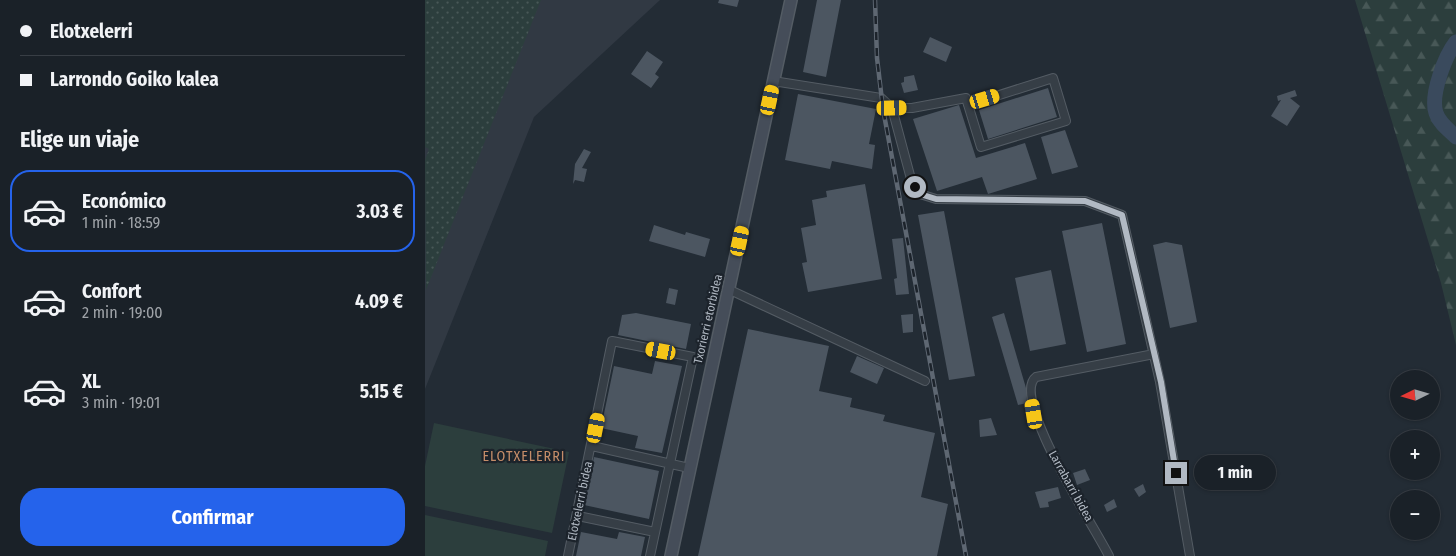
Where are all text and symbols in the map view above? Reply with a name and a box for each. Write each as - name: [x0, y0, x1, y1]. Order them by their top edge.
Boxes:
- text: Elotxelerri: [50, 20, 133, 43]
- text: Larrondo Goiko kalea: [50, 68, 219, 91]
- car: [759, 84, 780, 116]
- car: [968, 87, 1001, 111]
- car: [876, 100, 907, 116]
- text: Elige un viaje: [20, 126, 139, 153]
- route start: [904, 176, 926, 198]
- icon: car: [22, 189, 67, 234]
- text: Económico: [82, 190, 166, 213]
- text: 3.03 €: [357, 200, 403, 223]
- text: 1 min · 18:59: [82, 213, 160, 232]
- car: [729, 225, 750, 257]
- street label: Txorierri etorbidea: [691, 273, 725, 365]
- icon: car: [22, 279, 67, 324]
- text: Confort: [82, 280, 142, 303]
- text: 4.09 €: [355, 290, 403, 313]
- text: 2 min · 19:00: [82, 303, 163, 322]
- car: [644, 341, 677, 361]
- icon: car: [22, 369, 67, 414]
- text: XL: [82, 370, 101, 393]
- north arrow: [1390, 370, 1440, 420]
- map controls: [1390, 370, 1440, 540]
- text: 5.15 €: [360, 380, 403, 403]
- text: 3 min · 19:01: [82, 393, 160, 412]
- car: [1024, 398, 1043, 430]
- car: [585, 412, 606, 444]
- button: +: [1390, 430, 1440, 480]
- district label: ELOTXELERRI: [482, 448, 566, 465]
- street label: Larrabarri bidea: [1046, 448, 1096, 524]
- callout: 1 min: [1193, 456, 1276, 490]
- street label: Elotxelerri bidea: [565, 460, 595, 542]
- route end: [1165, 462, 1187, 484]
- text: 1 min: [1218, 463, 1252, 482]
- button: Confirmar: [20, 488, 405, 546]
- button: −: [1390, 490, 1440, 540]

